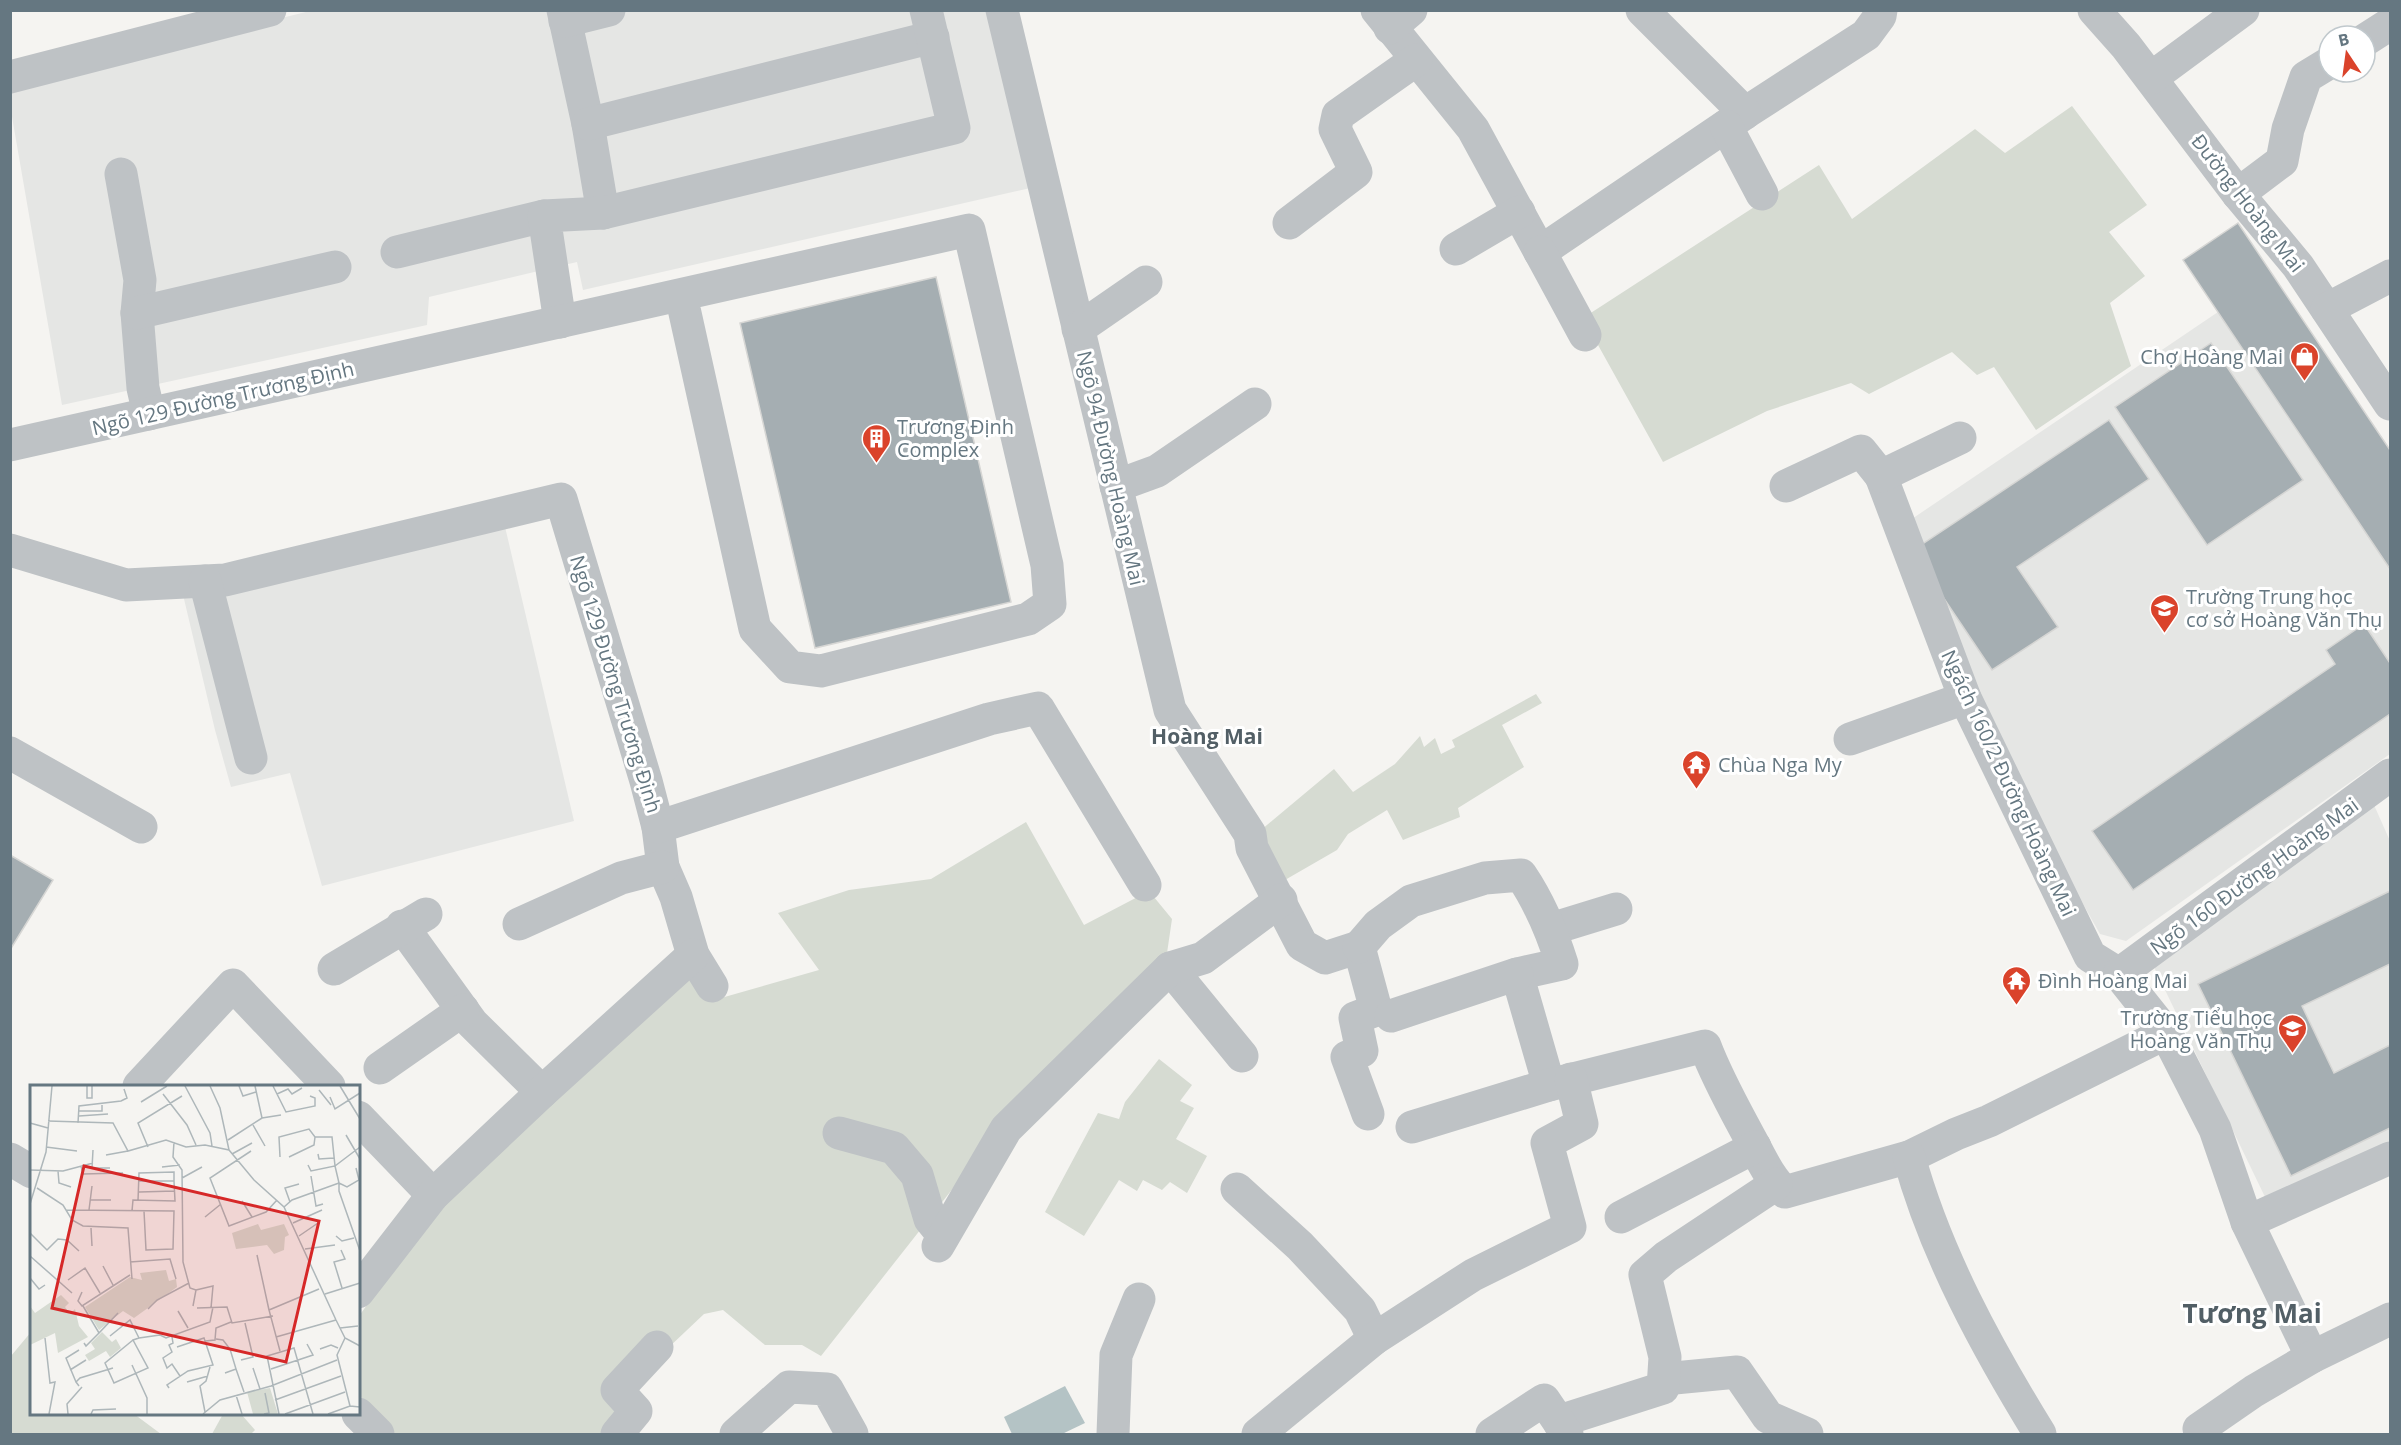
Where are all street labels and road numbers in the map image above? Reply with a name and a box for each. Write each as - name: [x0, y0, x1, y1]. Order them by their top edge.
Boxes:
- street label: Đường Hoàng Mai: [2185, 128, 2311, 278]
- street label: Ngõ 94 Đường Hoàng Mai: [1071, 348, 1151, 588]
- street label: Ngõ 129 Đường Trương Định: [89, 355, 357, 441]
- street label: Ngõ 129 Đường Trương Định: [564, 552, 668, 816]
- street label: Ngách 160/2 Đường Hoàng Mai: [1935, 645, 2083, 921]
- street label: Ngõ 160 Đường Hoàng Mai: [2144, 791, 2364, 961]

